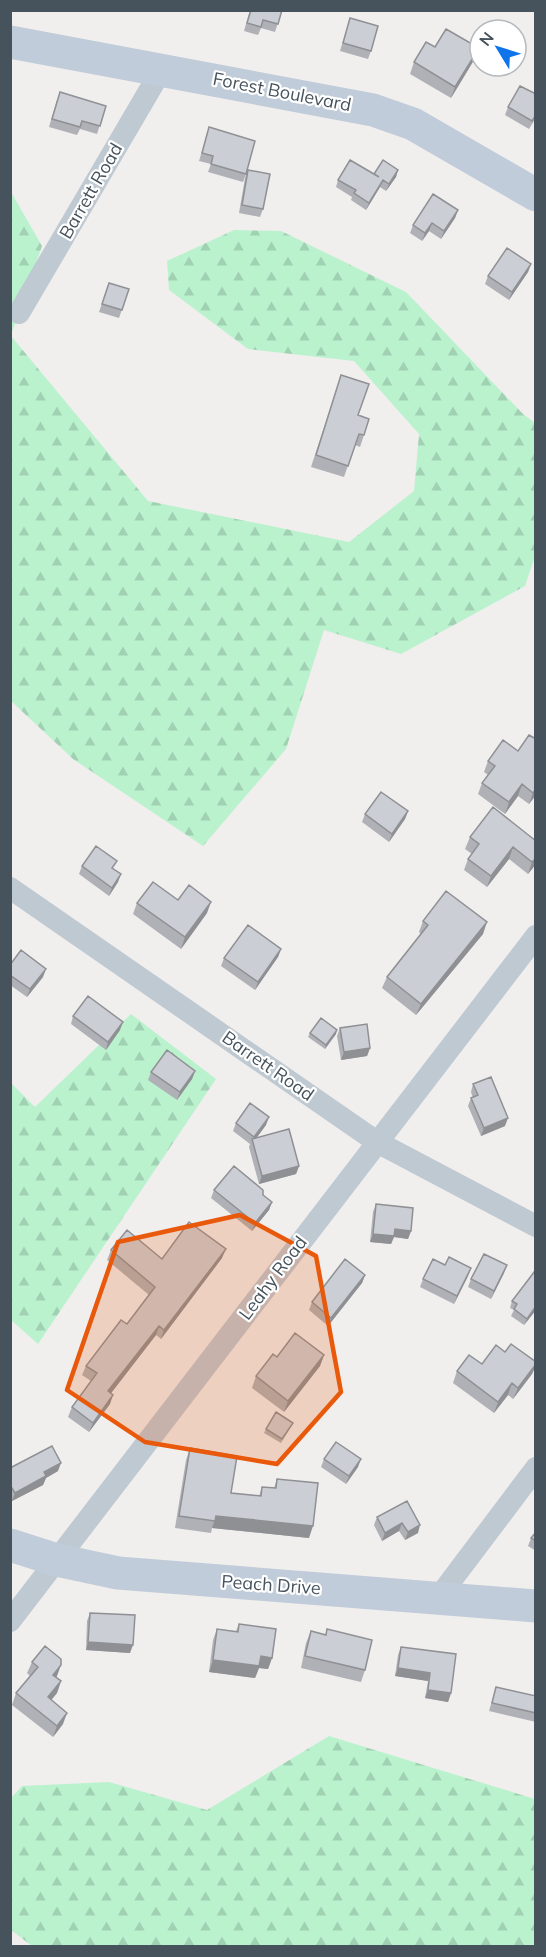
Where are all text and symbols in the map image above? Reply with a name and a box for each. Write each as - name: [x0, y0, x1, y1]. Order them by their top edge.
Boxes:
- north arrow: [468, 18, 528, 78]
- text: N: [475, 28, 498, 50]
- street label: Forest Boulevard: [211, 67, 353, 116]
- street label: Barrett Road: [54, 139, 127, 243]
- street label: Barrett Road: [218, 1025, 319, 1106]
- street label: Leahy Road: [234, 1231, 312, 1324]
- street label: Peach Drive: [221, 1570, 321, 1599]

